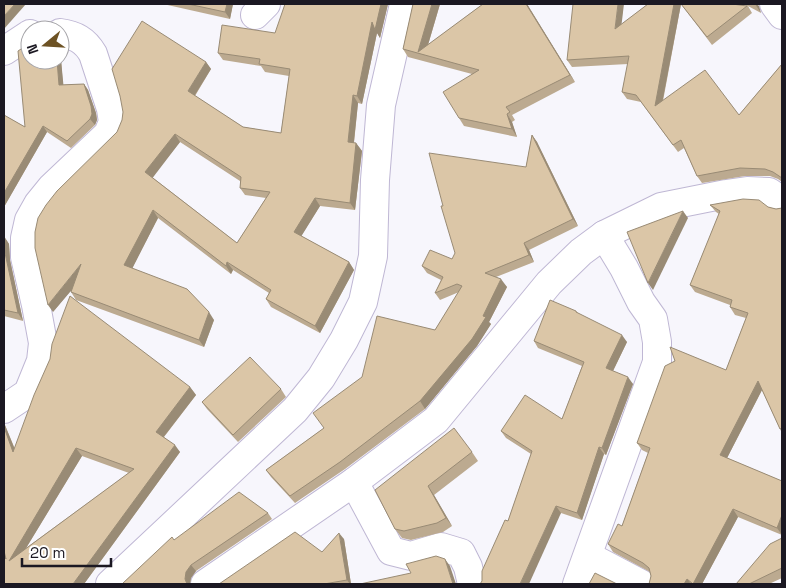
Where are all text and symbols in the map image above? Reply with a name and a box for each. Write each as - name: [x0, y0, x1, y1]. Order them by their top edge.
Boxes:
- north arrow: [20, 20, 70, 70]
- text: N: [23, 42, 43, 56]
- scale bar: [22, 536, 111, 568]
- text: 20 m: [30, 543, 65, 562]

